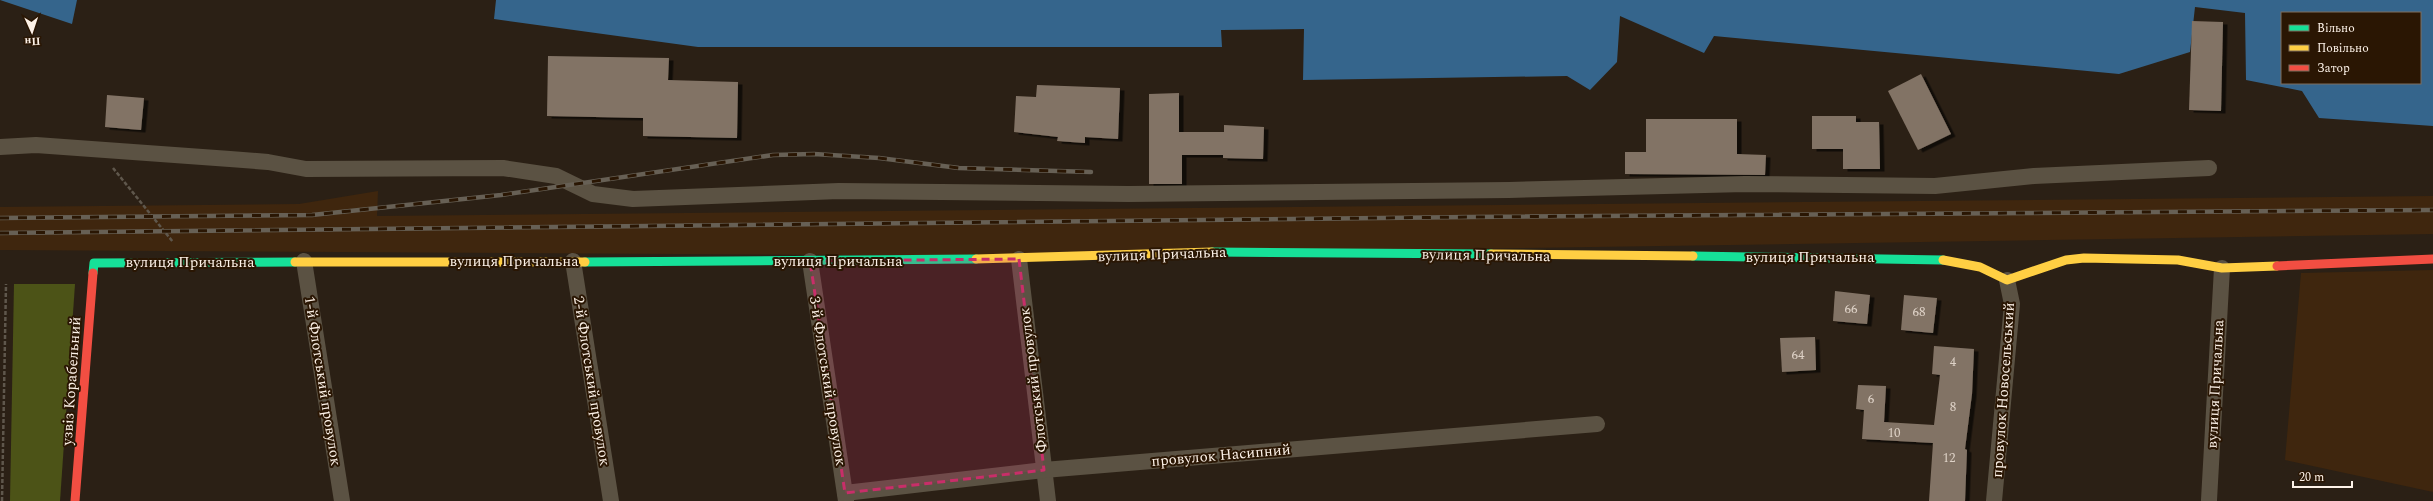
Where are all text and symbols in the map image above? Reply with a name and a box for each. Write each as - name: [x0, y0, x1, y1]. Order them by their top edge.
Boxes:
- north arrow: [12, 12, 52, 52]
- legend: [2281, 12, 2421, 84]
- text: Вільно: [2317, 19, 2355, 38]
- text: Пн: [24, 33, 41, 50]
- text: Повільно: [2317, 39, 2369, 58]
- text: Затор: [2317, 59, 2350, 78]
- street label: вулиця Причальна: [1097, 241, 1228, 268]
- street label: вулиця Причальна: [1421, 243, 1551, 268]
- street label: вулиця Причальна: [1745, 246, 1875, 269]
- street label: вулиця Причальна: [449, 250, 579, 273]
- street label: вулиця Причальна: [773, 250, 903, 273]
- street label: вулиця Причальна: [125, 251, 255, 274]
- street label: 1-й Флотський провулок: [298, 295, 347, 468]
- street label: 2-й Флотський провулок: [567, 295, 616, 468]
- street label: 3-й Флотський провулок: [803, 295, 852, 468]
- house number: 66: [1845, 299, 1858, 319]
- house number: 68: [1913, 302, 1926, 322]
- street label: провулок Новосельський: [1986, 302, 2021, 478]
- street label: Флотський провулок: [1013, 306, 1054, 454]
- street label: узвіз Корабельний: [55, 316, 87, 447]
- street label: вулиця Причальна: [2201, 318, 2230, 449]
- house number: 64: [1792, 345, 1805, 365]
- house number: 4: [1950, 352, 1957, 372]
- house number: 6: [1868, 389, 1875, 409]
- house number: 8: [1950, 397, 1956, 417]
- house number: 10: [1888, 423, 1901, 443]
- street label: провулок Насипний: [1150, 438, 1292, 473]
- house number: 12: [1943, 448, 1956, 468]
- scale bar: [2293, 463, 2352, 489]
- text: 20 m: [2299, 468, 2324, 487]

